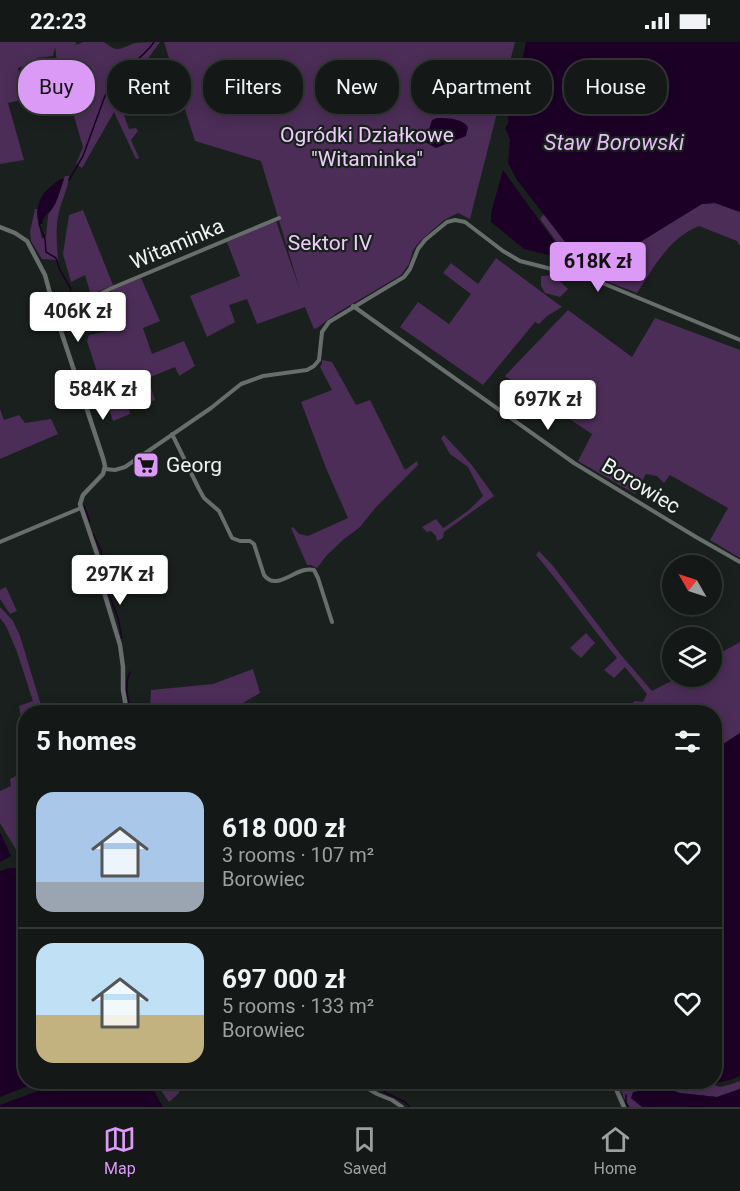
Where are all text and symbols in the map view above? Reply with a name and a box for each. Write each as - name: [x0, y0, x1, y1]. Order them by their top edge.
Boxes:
- text: 22:23: [30, 9, 87, 34]
- chip: Buy: [18, 60, 95, 114]
- chip: Rent: [107, 60, 191, 114]
- chip: Filters: [203, 60, 303, 114]
- chip: New: [315, 60, 399, 114]
- chip: Apartment: [411, 60, 552, 114]
- chip: House: [564, 60, 667, 114]
- park label: Ogródki Działkowe "Witaminka": [280, 123, 454, 171]
- water label: Staw Borowski: [544, 130, 685, 155]
- street label: Witaminka: [127, 214, 227, 274]
- park label: Sektor IV: [288, 231, 373, 255]
- pin: 618K zł: [543, 242, 653, 293]
- text: 618K zł: [564, 249, 632, 273]
- pin: 406K zł: [23, 292, 133, 343]
- text: 406K zł: [44, 299, 112, 323]
- pin: 584K zł: [48, 370, 158, 421]
- text: 584K zł: [69, 377, 137, 401]
- pin: 697K zł: [493, 380, 603, 431]
- text: 697K zł: [514, 387, 582, 411]
- supermarket icon: Georg: [131, 450, 161, 480]
- place label: Georg: [166, 453, 222, 477]
- street label: Borowiec: [598, 453, 684, 519]
- pin: 297K zł: [65, 555, 175, 606]
- north arrow: [662, 555, 722, 615]
- map controls: [662, 555, 722, 687]
- text: 297K zł: [86, 562, 154, 586]
- button: layers: [662, 627, 722, 687]
- icon: filters: [671, 725, 704, 758]
- text: 5 homes: [36, 726, 137, 756]
- text: 618 000 zł: [222, 813, 346, 843]
- icon: home: [84, 816, 156, 888]
- icon: heart: [671, 836, 704, 869]
- text: 3 rooms · 107 m²: [222, 843, 374, 867]
- text: Borowiec: [222, 867, 305, 891]
- text: 697 000 zł: [222, 964, 346, 994]
- icon: home: [84, 967, 156, 1039]
- icon: heart: [671, 987, 704, 1020]
- text: 5 rooms · 133 m²: [222, 994, 374, 1018]
- text: Borowiec: [222, 1018, 305, 1042]
- tab: Map: [103, 1123, 136, 1178]
- tab: Saved: [343, 1123, 387, 1178]
- tab: Home: [593, 1123, 637, 1178]

